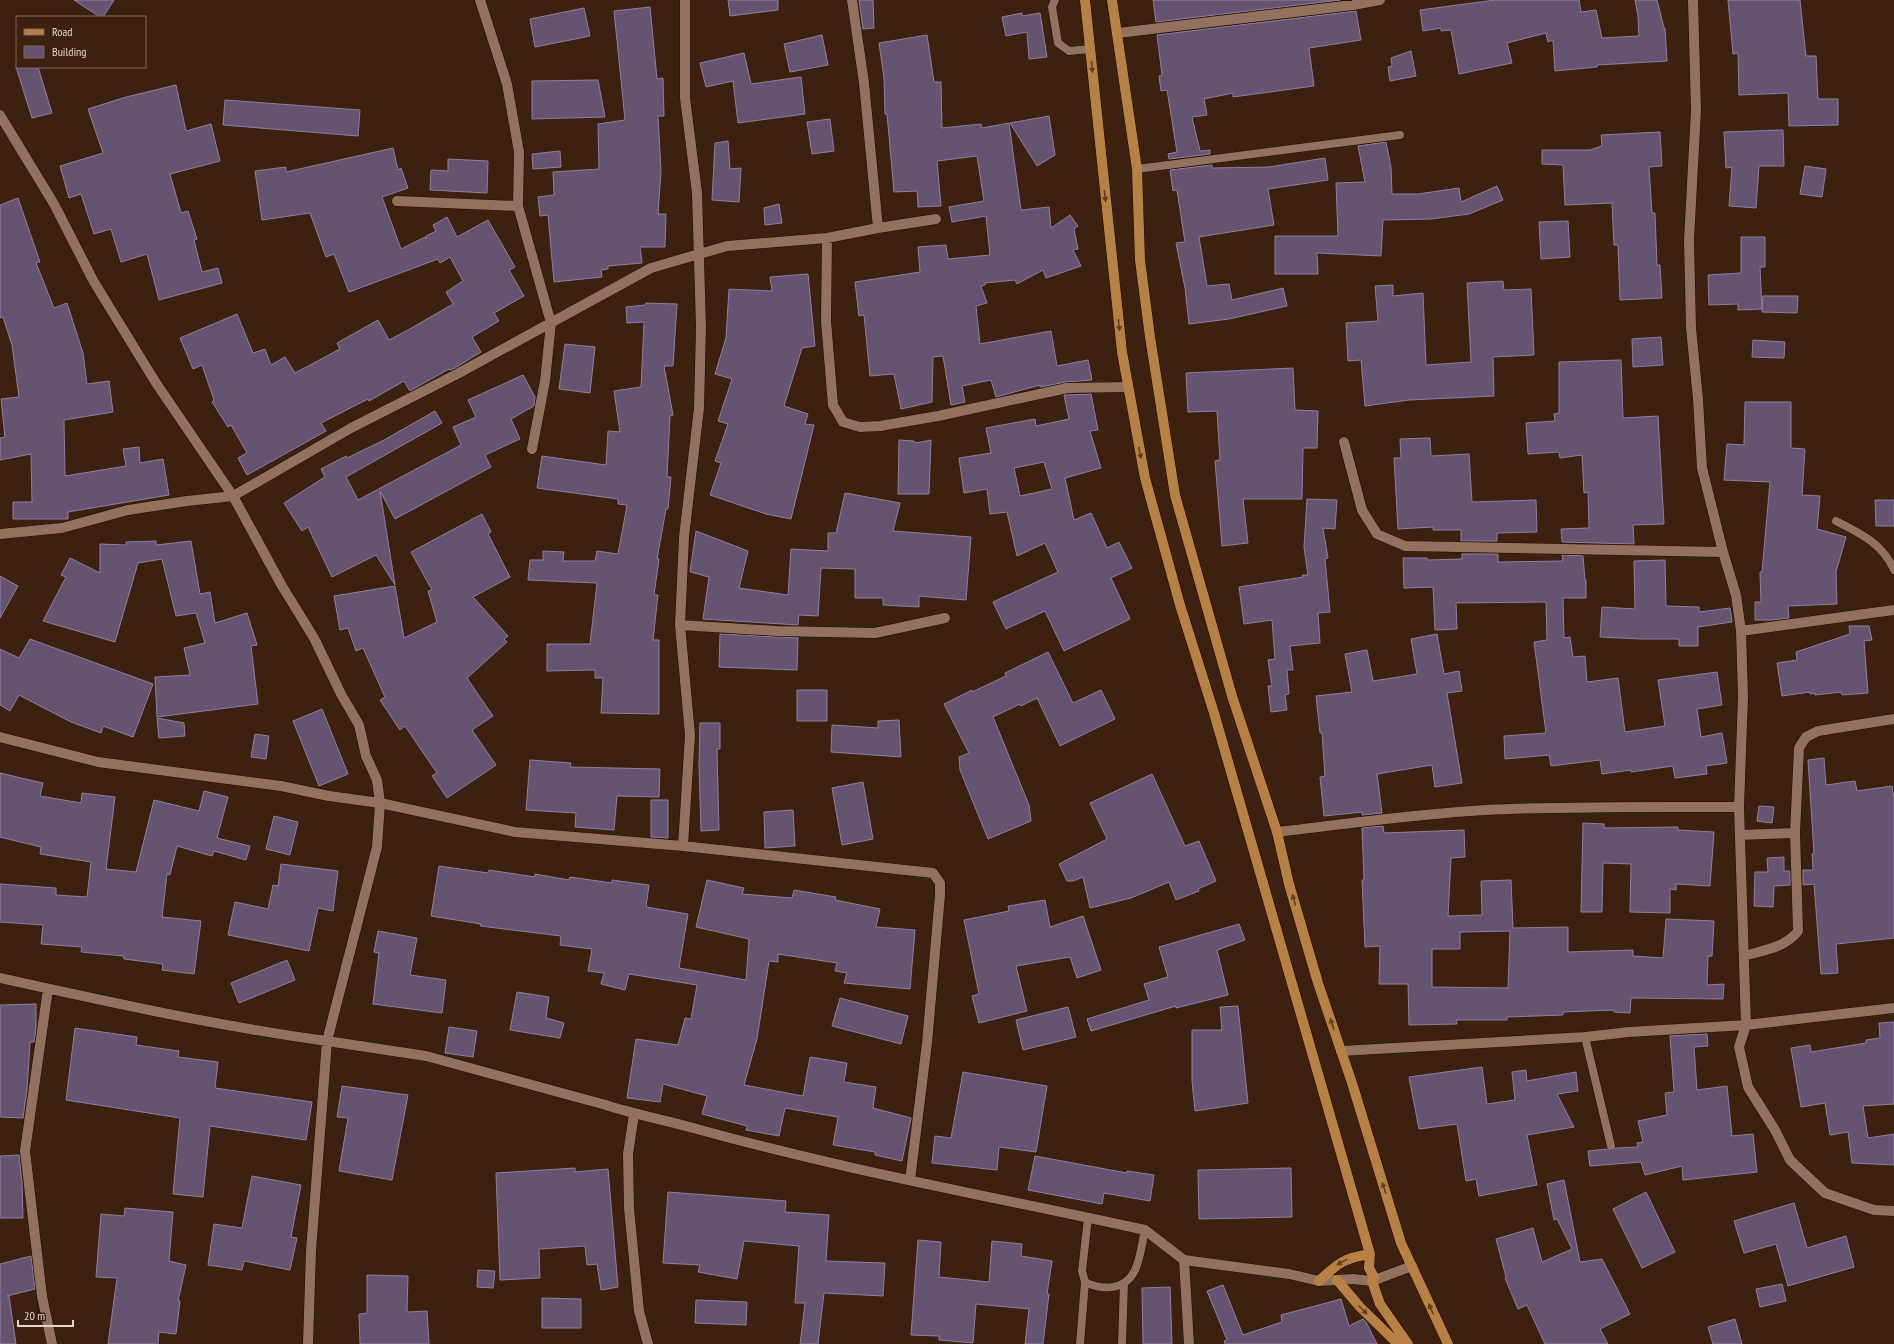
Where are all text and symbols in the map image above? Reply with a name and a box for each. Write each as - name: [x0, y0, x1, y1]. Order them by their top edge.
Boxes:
- legend: [16, 16, 146, 68]
- text: Road: [52, 24, 72, 39]
- text: Building: [52, 44, 87, 59]
- one-way arrow: [1089, 61, 1095, 73]
- one-way arrow: [1102, 190, 1109, 202]
- one-way arrow: [1116, 319, 1122, 331]
- one-way arrow: [1138, 447, 1144, 460]
- one-way arrow: [1291, 894, 1297, 906]
- one-way arrow: [1329, 1018, 1335, 1030]
- one-way arrow: [1381, 1182, 1387, 1194]
- one-way arrow: [1336, 1258, 1348, 1265]
- scale bar: [18, 1302, 73, 1328]
- one-way arrow: [1428, 1303, 1434, 1315]
- one-way arrow: [1358, 1305, 1368, 1315]
- text: 20 m: [24, 1308, 45, 1323]

